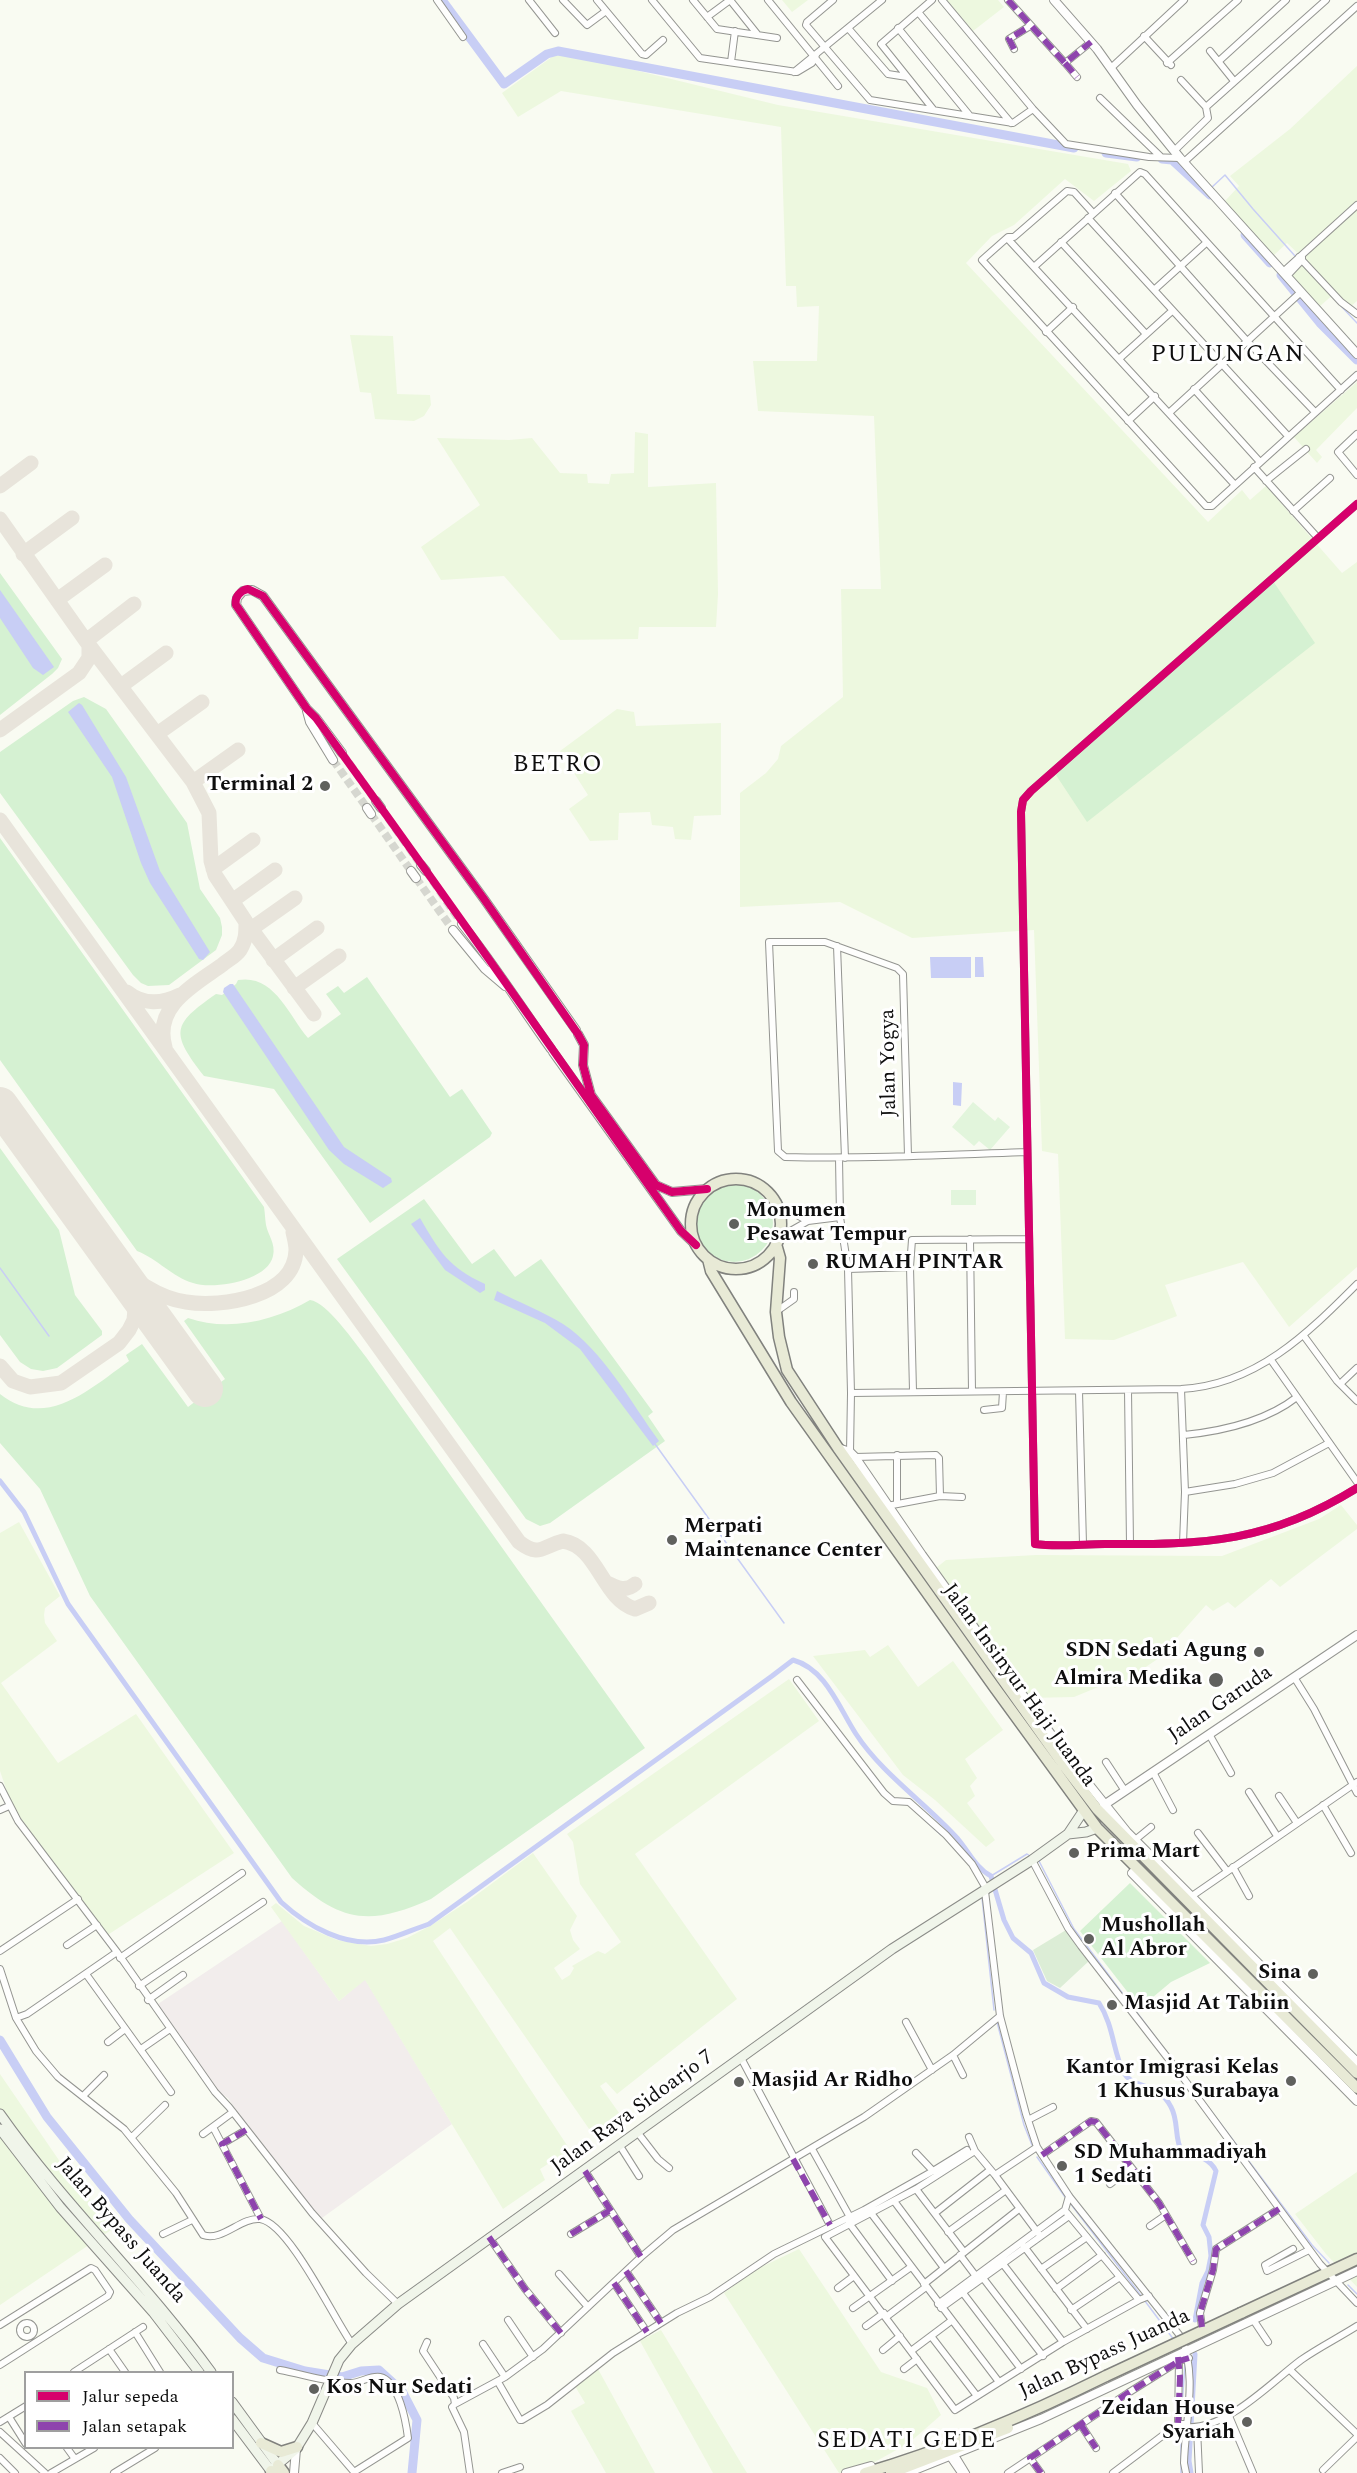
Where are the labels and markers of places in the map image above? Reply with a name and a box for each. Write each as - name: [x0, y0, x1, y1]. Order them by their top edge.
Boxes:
- place label: Terminal 2: [207, 773, 313, 799]
- marker: Terminal 2: [318, 779, 332, 793]
- place label: Monumen Pesawat Tempur: [746, 1199, 907, 1249]
- marker: Monumen Pesawat Tempur: [727, 1217, 741, 1231]
- place label: RUMAH PINTAR: [825, 1251, 1003, 1277]
- marker: RUMAH PINTAR: [806, 1257, 820, 1271]
- place label: Merpati Maintenance Center: [684, 1515, 882, 1565]
- marker: Merpati Maintenance Center: [665, 1533, 679, 1547]
- place label: SDN Sedati Agung: [1065, 1639, 1247, 1665]
- marker: SDN Sedati Agung: [1252, 1645, 1266, 1659]
- place label: Almira Medika: [1054, 1667, 1202, 1693]
- marker: Almira Medika: [1207, 1671, 1225, 1689]
- place label: Prima Mart: [1086, 1840, 1200, 1866]
- marker: Prima Mart: [1067, 1846, 1081, 1860]
- place label: Mushollah Al Abror: [1101, 1914, 1205, 1964]
- marker: Mushollah Al Abror: [1082, 1932, 1096, 1946]
- place label: Sina: [1258, 1961, 1301, 1987]
- marker: Sina: [1306, 1967, 1320, 1981]
- place label: Masjid At Tabiin: [1124, 1992, 1290, 2018]
- marker: Masjid At Tabiin: [1105, 1998, 1119, 2012]
- place label: Kantor Imigrasi Kelas 1 Khusus Surabaya: [1065, 2056, 1279, 2106]
- place label: Masjid Ar Ridho: [751, 2069, 913, 2095]
- marker: Kantor Imigrasi Kelas 1 Khusus Surabaya: [1284, 2074, 1298, 2088]
- marker: Masjid Ar Ridho: [732, 2075, 746, 2089]
- place label: SD Muhammadiyah 1 Sedati: [1074, 2141, 1267, 2191]
- marker: SD Muhammadiyah 1 Sedati: [1055, 2159, 1069, 2173]
- place label: Kos Nur Sedati: [326, 2376, 473, 2402]
- marker: Kos Nur Sedati: [307, 2382, 321, 2396]
- place label: Zeidan House Syariah: [1101, 2397, 1235, 2447]
- marker: Zeidan House Syariah: [1240, 2415, 1254, 2429]

